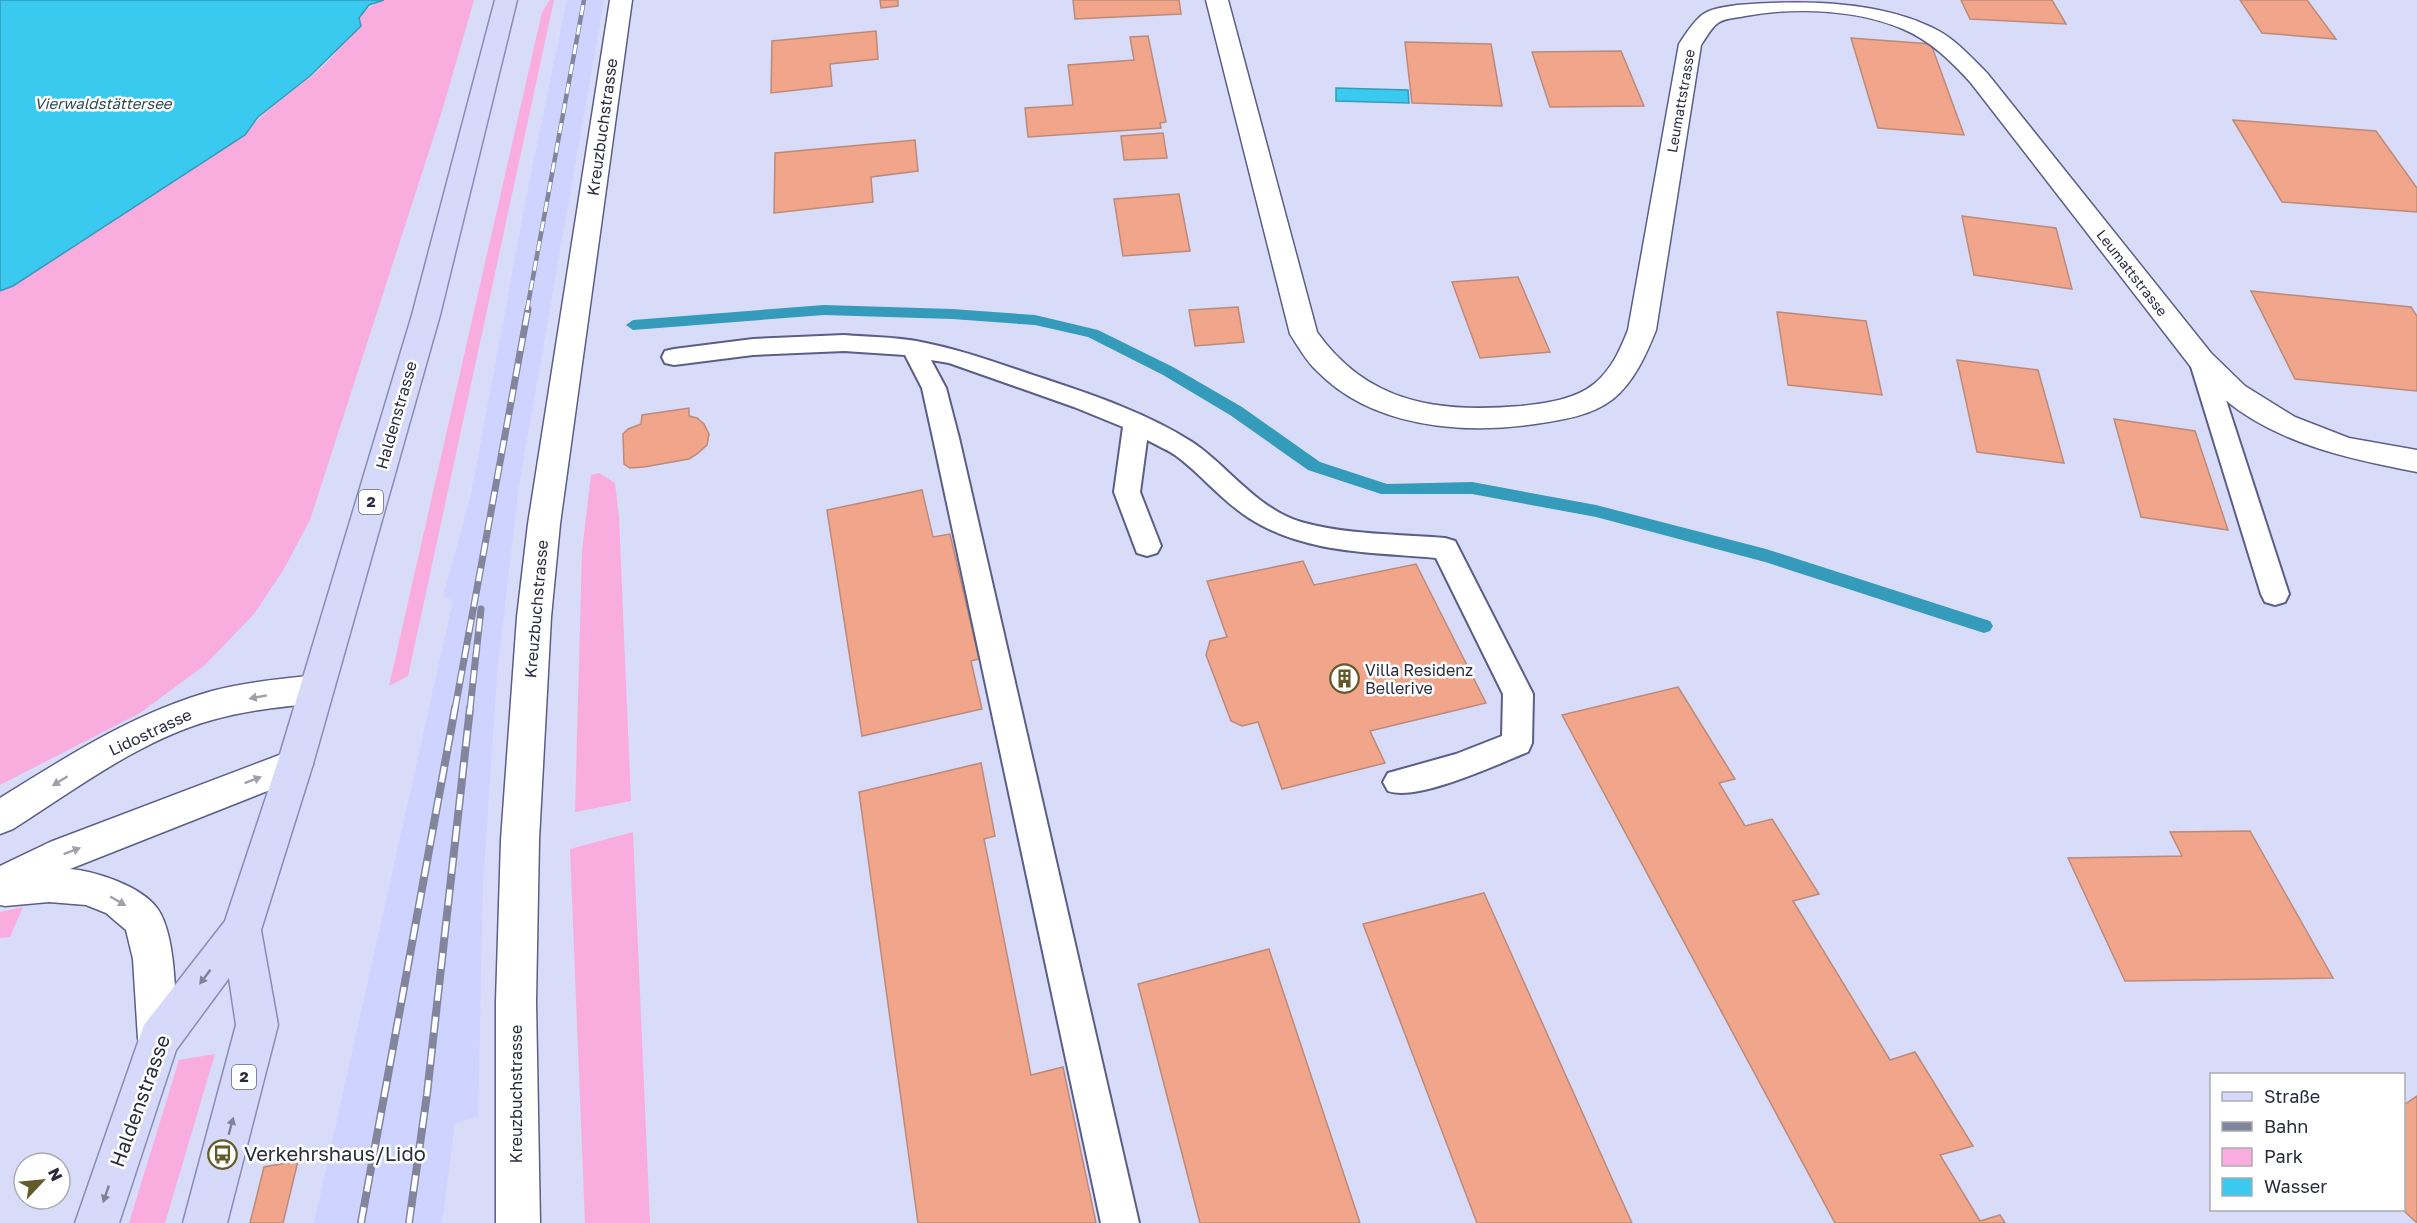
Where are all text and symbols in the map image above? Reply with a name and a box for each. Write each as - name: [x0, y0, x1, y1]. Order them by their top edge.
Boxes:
- street label: Leumattstrasse: [1663, 48, 1698, 154]
- street label: Kreuzbuchstrasse: [582, 57, 622, 197]
- water label: Vierwaldstättersee: [34, 94, 173, 112]
- street label: Leumattstrasse: [2093, 226, 2171, 319]
- street label: Haldenstrasse: [371, 359, 421, 471]
- road number: 2: [359, 490, 383, 514]
- street label: Kreuzbuchstrasse: [520, 539, 552, 679]
- place label: Villa Residenz Bellerive: [1365, 660, 1473, 698]
- building icon: Villa Residenz Bellerive: [1328, 663, 1360, 695]
- one-way arrow: [248, 693, 267, 702]
- street label: Lidostrasse: [105, 704, 195, 760]
- one-way arrow: [245, 775, 263, 785]
- one-way arrow: [52, 776, 68, 787]
- one-way arrow: [63, 846, 81, 856]
- one-way arrow: [110, 896, 126, 907]
- one-way arrow: [200, 969, 212, 984]
- street label: Kreuzbuchstrasse: [506, 1025, 526, 1163]
- street label: Haldenstrasse: [104, 1031, 174, 1170]
- road number: 2: [232, 1065, 256, 1089]
- legend: [2210, 1073, 2405, 1211]
- text: Straße: [2264, 1085, 2320, 1107]
- text: Bahn: [2264, 1115, 2308, 1137]
- one-way arrow: [227, 1117, 236, 1135]
- bus stop icon: Verkehrshaus/Lido: [207, 1138, 239, 1170]
- place label: Verkehrshaus/Lido: [244, 1141, 426, 1165]
- text: Park: [2264, 1145, 2303, 1167]
- north arrow: [12, 1151, 72, 1211]
- text: N: [44, 1165, 67, 1184]
- text: Wasser: [2264, 1175, 2327, 1197]
- one-way arrow: [101, 1185, 111, 1203]

